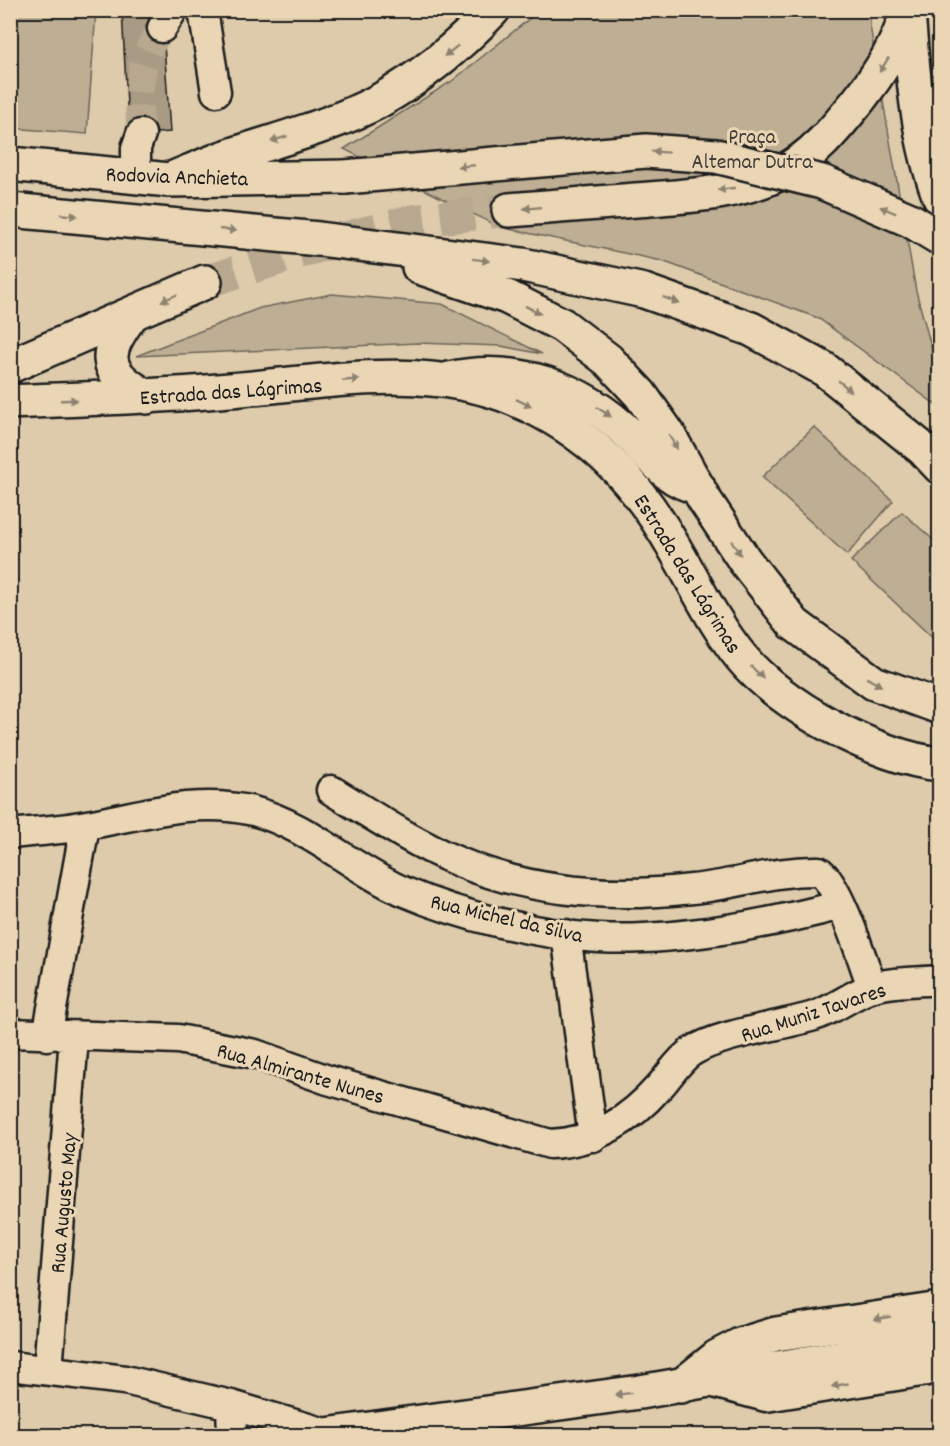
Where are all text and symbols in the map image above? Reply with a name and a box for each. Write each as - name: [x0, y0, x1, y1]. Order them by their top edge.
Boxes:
- one-way arrow: [444, 45, 459, 57]
- one-way arrow: [879, 57, 890, 73]
- park label: Praça Altemar Dutra: [691, 123, 813, 179]
- one-way arrow: [270, 135, 288, 145]
- one-way arrow: [651, 148, 670, 157]
- street label: Rodovia Anchieta: [105, 161, 249, 196]
- one-way arrow: [456, 161, 475, 171]
- one-way arrow: [716, 185, 735, 194]
- one-way arrow: [522, 203, 541, 213]
- one-way arrow: [880, 206, 897, 215]
- one-way arrow: [59, 210, 78, 220]
- one-way arrow: [218, 225, 237, 235]
- one-way arrow: [472, 255, 491, 264]
- one-way arrow: [161, 293, 178, 302]
- one-way arrow: [663, 296, 681, 306]
- one-way arrow: [525, 306, 542, 315]
- street label: Estrada das Lágrimas: [139, 372, 324, 415]
- one-way arrow: [342, 375, 361, 385]
- one-way arrow: [837, 380, 853, 393]
- one-way arrow: [59, 395, 78, 404]
- one-way arrow: [516, 399, 533, 408]
- one-way arrow: [595, 406, 611, 418]
- one-way arrow: [667, 434, 678, 450]
- street label: Estrada das Lágrimas: [624, 489, 748, 661]
- one-way arrow: [730, 540, 741, 556]
- one-way arrow: [750, 665, 764, 679]
- one-way arrow: [866, 677, 883, 687]
- street label: Rua Michel da Silva: [427, 888, 586, 953]
- street label: Rua Muniz Tavares: [737, 976, 891, 1052]
- street label: Rua Almirante Nunes: [213, 1037, 387, 1114]
- street label: Rua Augusto May: [44, 1131, 87, 1275]
- one-way arrow: [872, 1313, 891, 1322]
- one-way arrow: [831, 1380, 850, 1389]
- one-way arrow: [613, 1389, 632, 1399]

